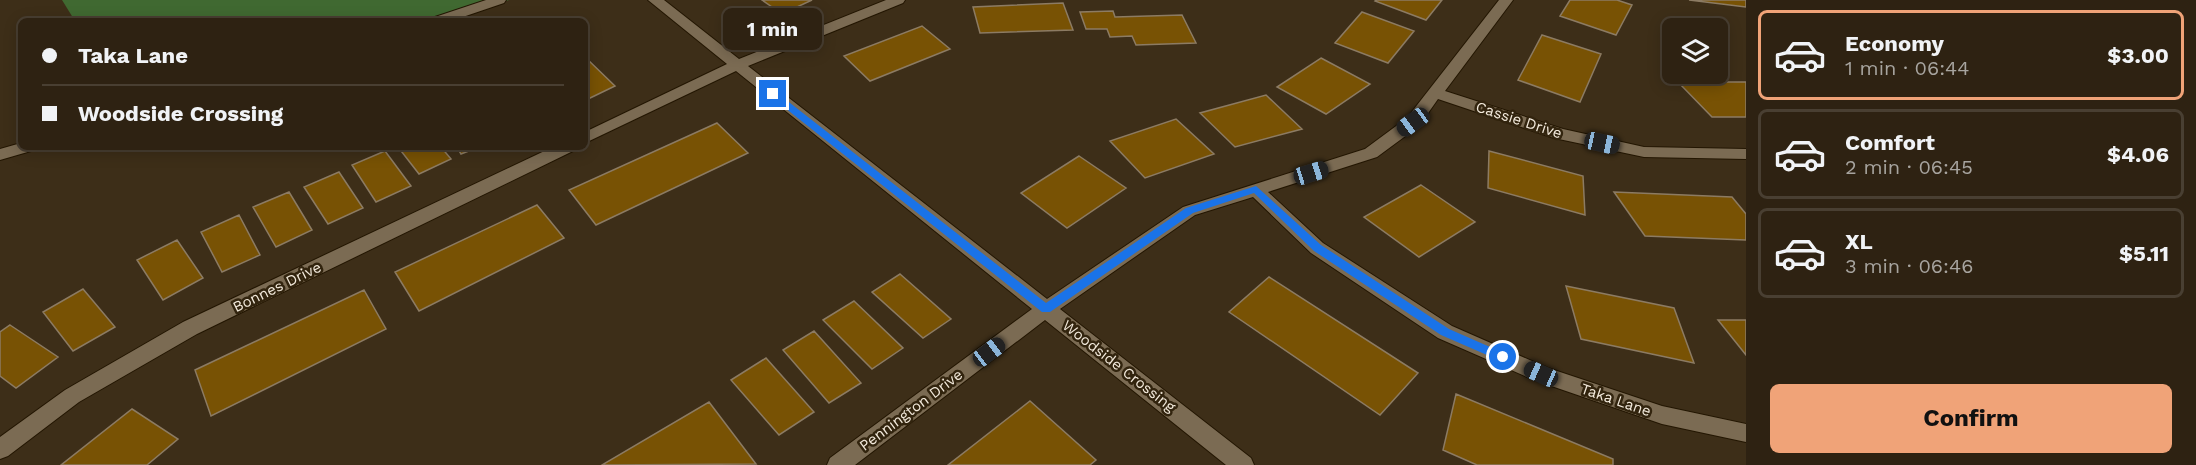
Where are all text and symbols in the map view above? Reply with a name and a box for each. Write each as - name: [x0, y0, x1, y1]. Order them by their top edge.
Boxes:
- callout: 1 min: [724, 7, 822, 49]
- text: 1 min: [747, 17, 798, 41]
- map controls: [1662, 18, 1728, 84]
- button: layers: [1662, 18, 1728, 84]
- icon: car: [1773, 28, 1827, 82]
- text: Economy: [1845, 31, 1944, 56]
- text: Taka Lane: [78, 43, 188, 68]
- text: $3.00: [2107, 43, 2169, 68]
- text: 1 min · 06:44: [1845, 56, 1970, 80]
- route end: [759, 80, 786, 107]
- street label: Cassie Drive: [1474, 98, 1564, 142]
- text: Woodside Crossing: [78, 101, 283, 126]
- car: [1393, 104, 1433, 140]
- icon: car: [1773, 127, 1827, 181]
- car: [1583, 130, 1621, 156]
- text: Comfort: [1845, 130, 1935, 155]
- text: $4.06: [2107, 142, 2169, 167]
- text: 2 min · 06:45: [1845, 155, 1973, 179]
- car: [1291, 159, 1331, 187]
- icon: car: [1773, 226, 1827, 280]
- text: XL: [1845, 229, 1873, 254]
- text: $5.11: [2119, 241, 2169, 266]
- text: 3 min · 06:46: [1845, 254, 1973, 278]
- street label: Bonnes Drive: [230, 258, 324, 316]
- street label: Woodside Crossing: [1059, 316, 1179, 416]
- car: [969, 334, 1009, 370]
- route start: [1489, 343, 1516, 370]
- car: [1521, 358, 1561, 390]
- street label: Pennington Drive: [856, 365, 966, 455]
- street label: Taka Lane: [1579, 380, 1653, 420]
- button: Confirm: [1770, 384, 2172, 453]

